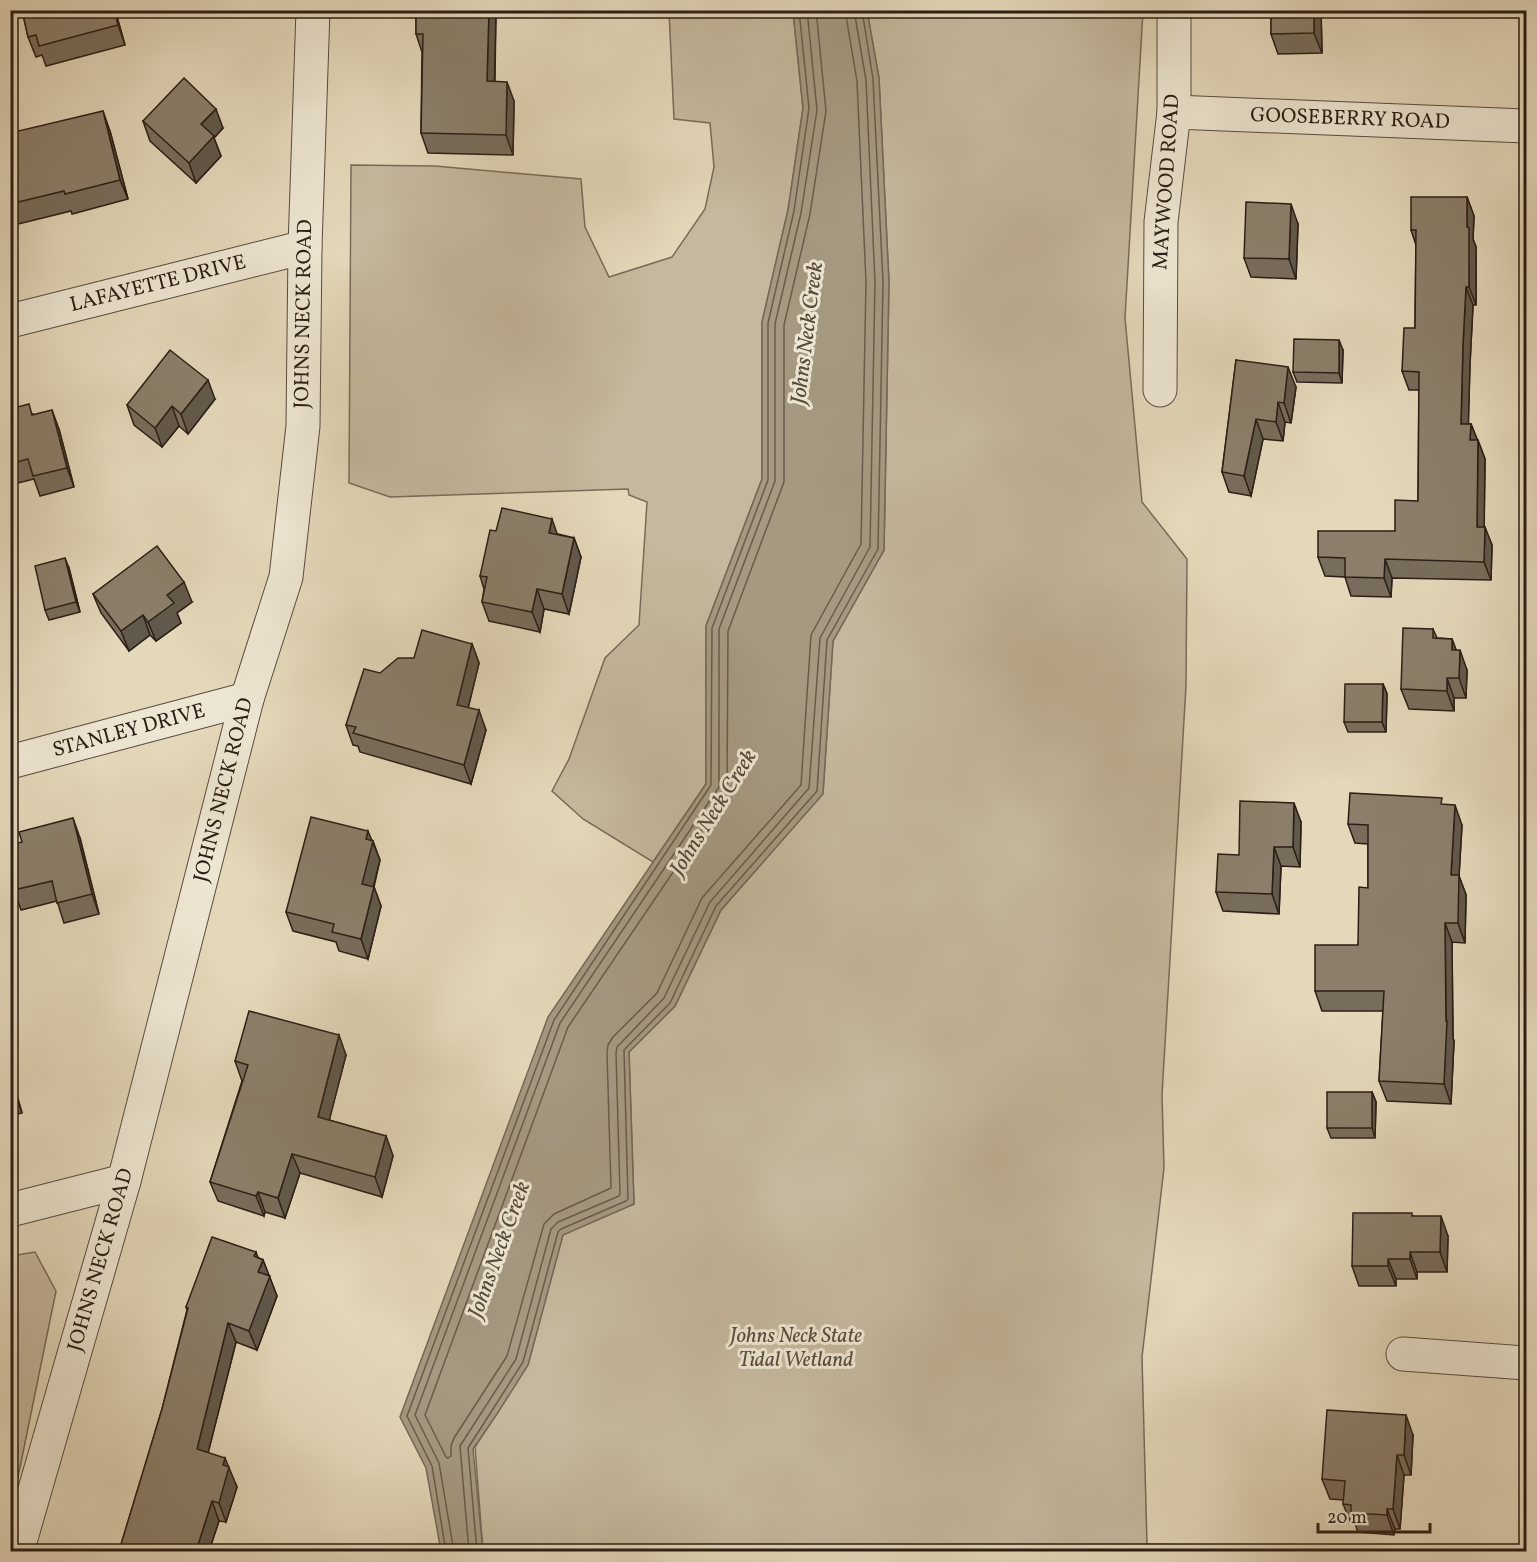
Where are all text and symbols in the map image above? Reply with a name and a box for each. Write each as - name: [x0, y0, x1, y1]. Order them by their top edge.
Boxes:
- street label: MAYWOOD ROAD: [1146, 93, 1188, 271]
- street label: GOOSEBERRY ROAD: [1250, 101, 1450, 137]
- street label: JOHNS NECK ROAD: [288, 219, 320, 409]
- street label: LAFAYETTE DRIVE: [67, 248, 249, 320]
- water label: Johns Neck Creek: [784, 260, 832, 408]
- street label: JOHNS NECK ROAD: [187, 695, 261, 885]
- street label: STANLEY DRIVE: [49, 697, 209, 765]
- water label: Johns Neck Creek: [662, 744, 765, 884]
- street label: JOHNS NECK ROAD: [61, 1165, 141, 1355]
- water label: Johns Neck Creek: [460, 1177, 539, 1325]
- park label: Johns Neck State Tidal Wetland: [728, 1322, 862, 1375]
- scale bar: [1318, 1496, 1430, 1534]
- text: 20 m: [1327, 1506, 1367, 1531]

